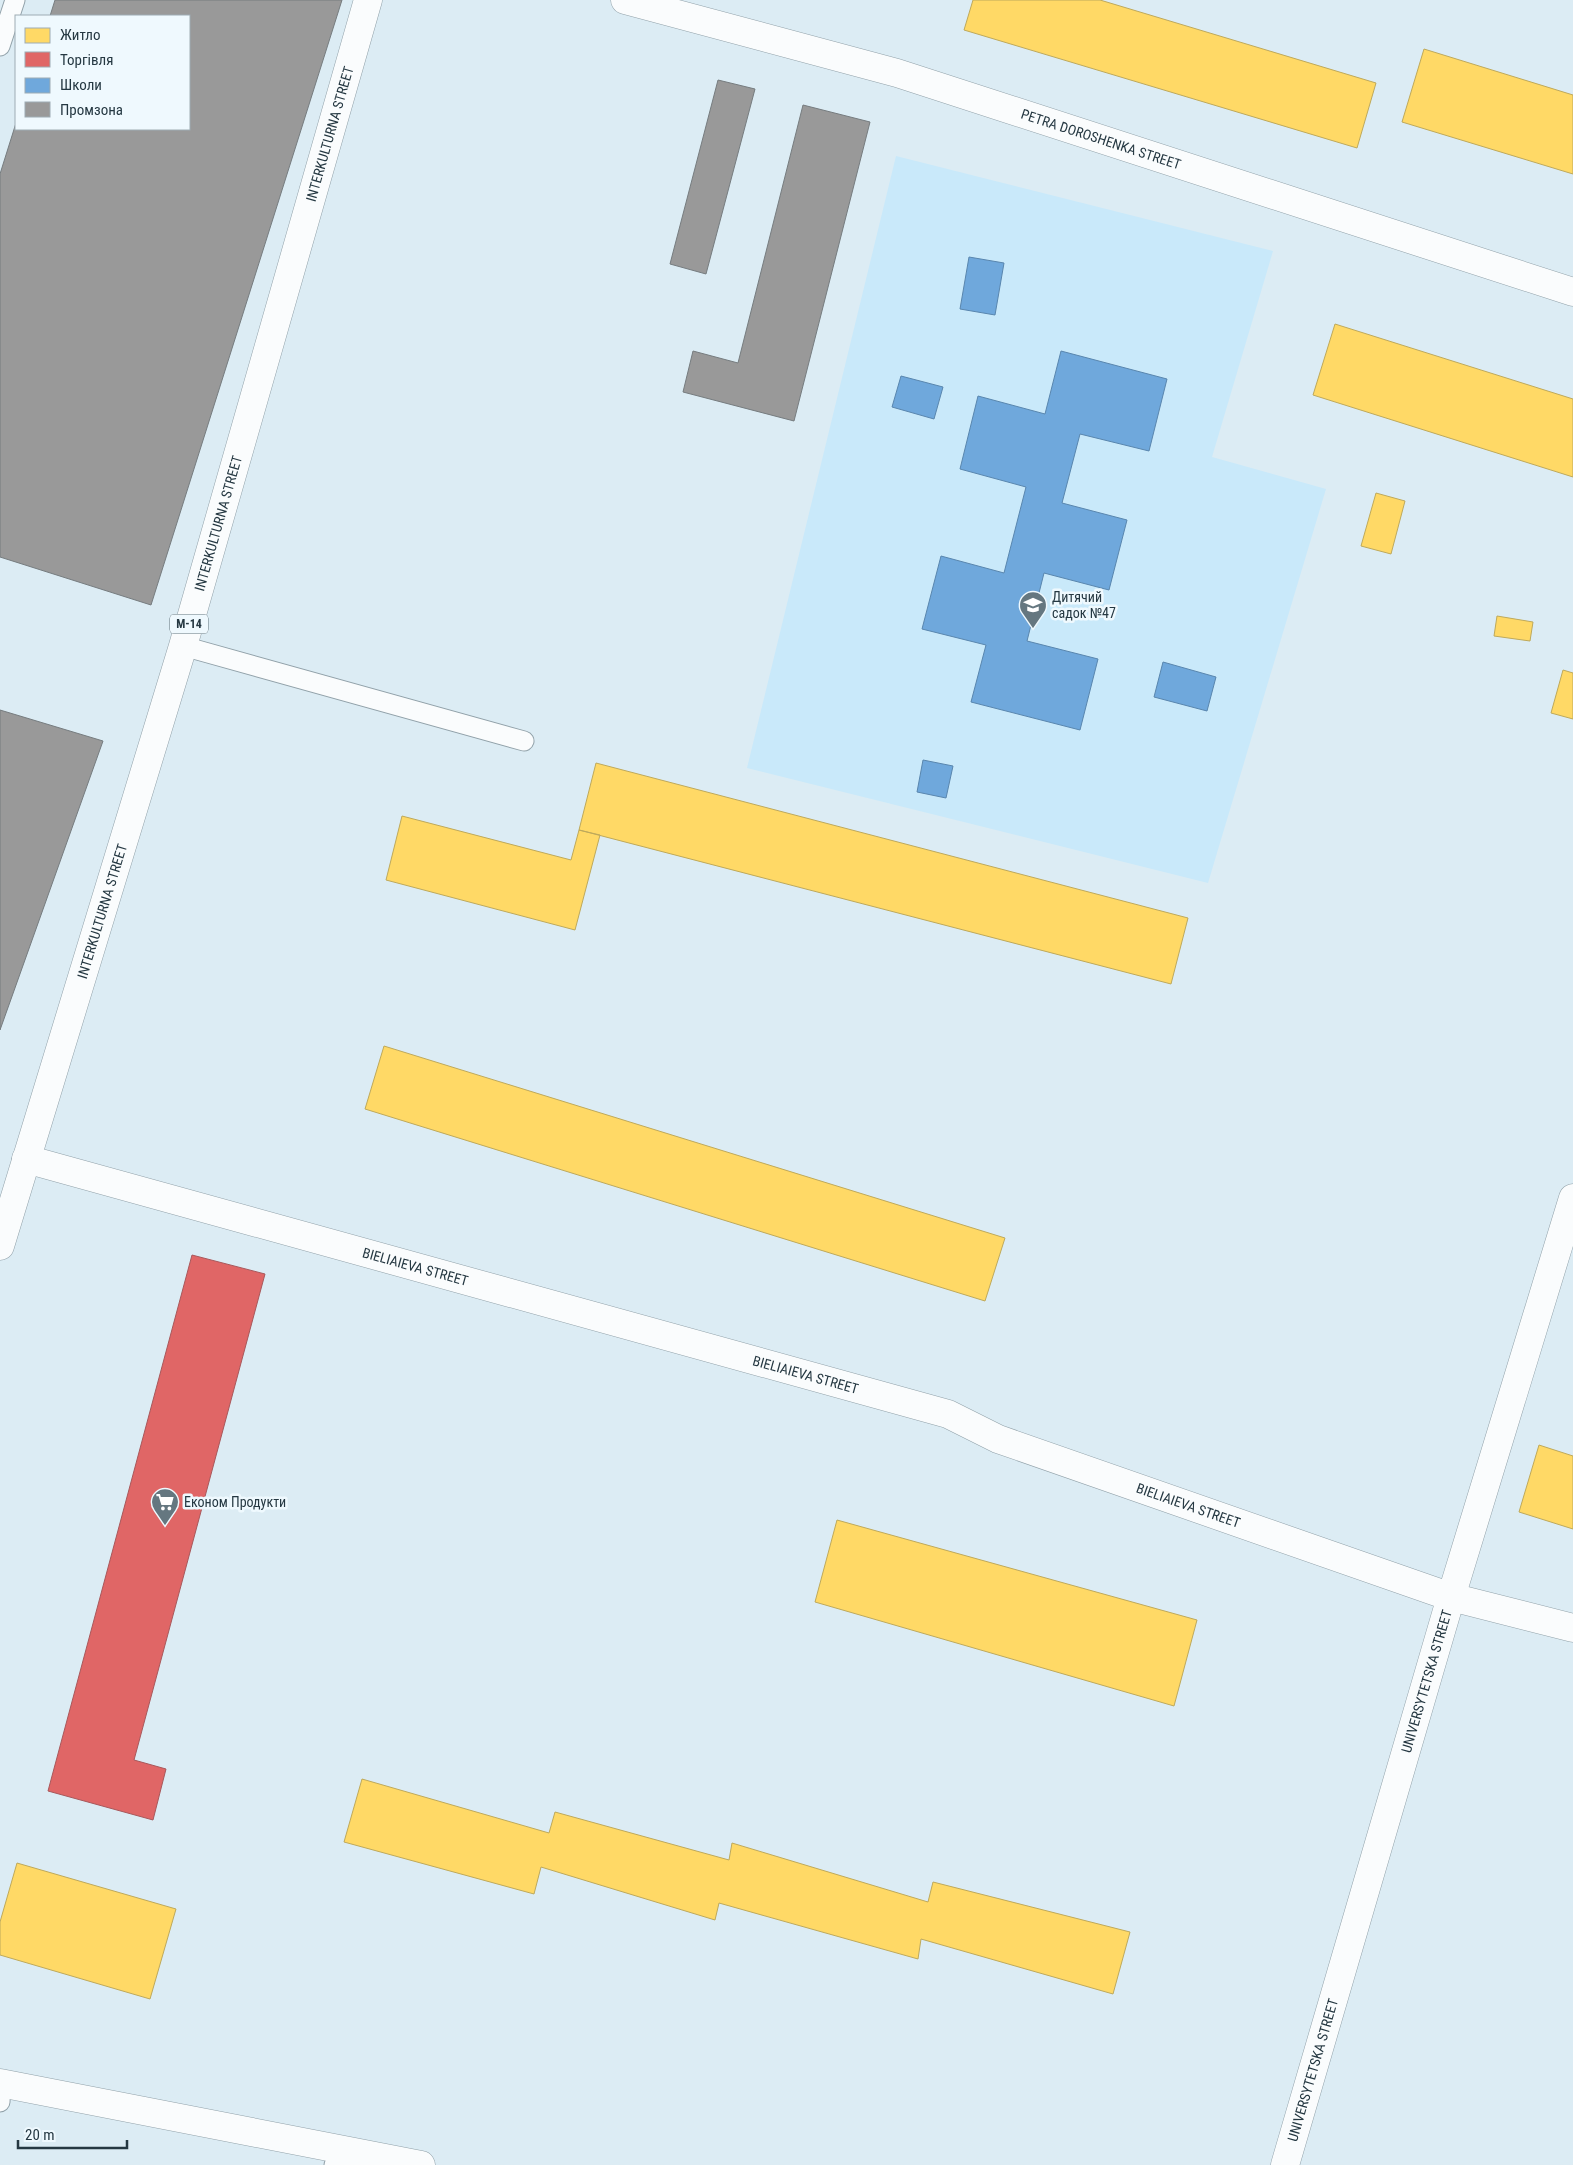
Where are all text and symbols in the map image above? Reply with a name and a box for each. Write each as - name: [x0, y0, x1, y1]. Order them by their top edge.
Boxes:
- legend: [15, 15, 190, 130]
- text: Житло: [60, 26, 100, 44]
- text: Торгівля: [60, 51, 113, 69]
- street label: INTERKULTURNA STREET: [303, 64, 357, 203]
- text: Школи: [60, 76, 102, 94]
- text: Промзона: [60, 101, 123, 119]
- street label: PETRA DOROSHENKA STREET: [1019, 106, 1183, 172]
- street label: INTERKULTURNA STREET: [191, 454, 245, 593]
- place label: Дитячий садок №47: [1052, 589, 1116, 621]
- school or university icon: Дитячий садок №47: [1018, 590, 1048, 629]
- road number: М-14: [170, 614, 208, 634]
- street label: INTERKULTURNA STREET: [74, 842, 130, 981]
- street label: BIELIAIEVA STREET: [361, 1244, 470, 1289]
- street label: BIELIAIEVA STREET: [751, 1352, 860, 1397]
- street label: BIELIAIEVA STREET: [1134, 1480, 1242, 1531]
- supermarket icon: Економ Продукти: [150, 1487, 180, 1526]
- place label: Економ Продукти: [184, 1494, 286, 1510]
- street label: UNIVERSYTETSKA STREET: [1398, 1608, 1455, 1755]
- street label: UNIVERSYTETSKA STREET: [1284, 1997, 1341, 2143]
- scale bar: [18, 2118, 126, 2150]
- text: 20 m: [25, 2126, 55, 2144]

